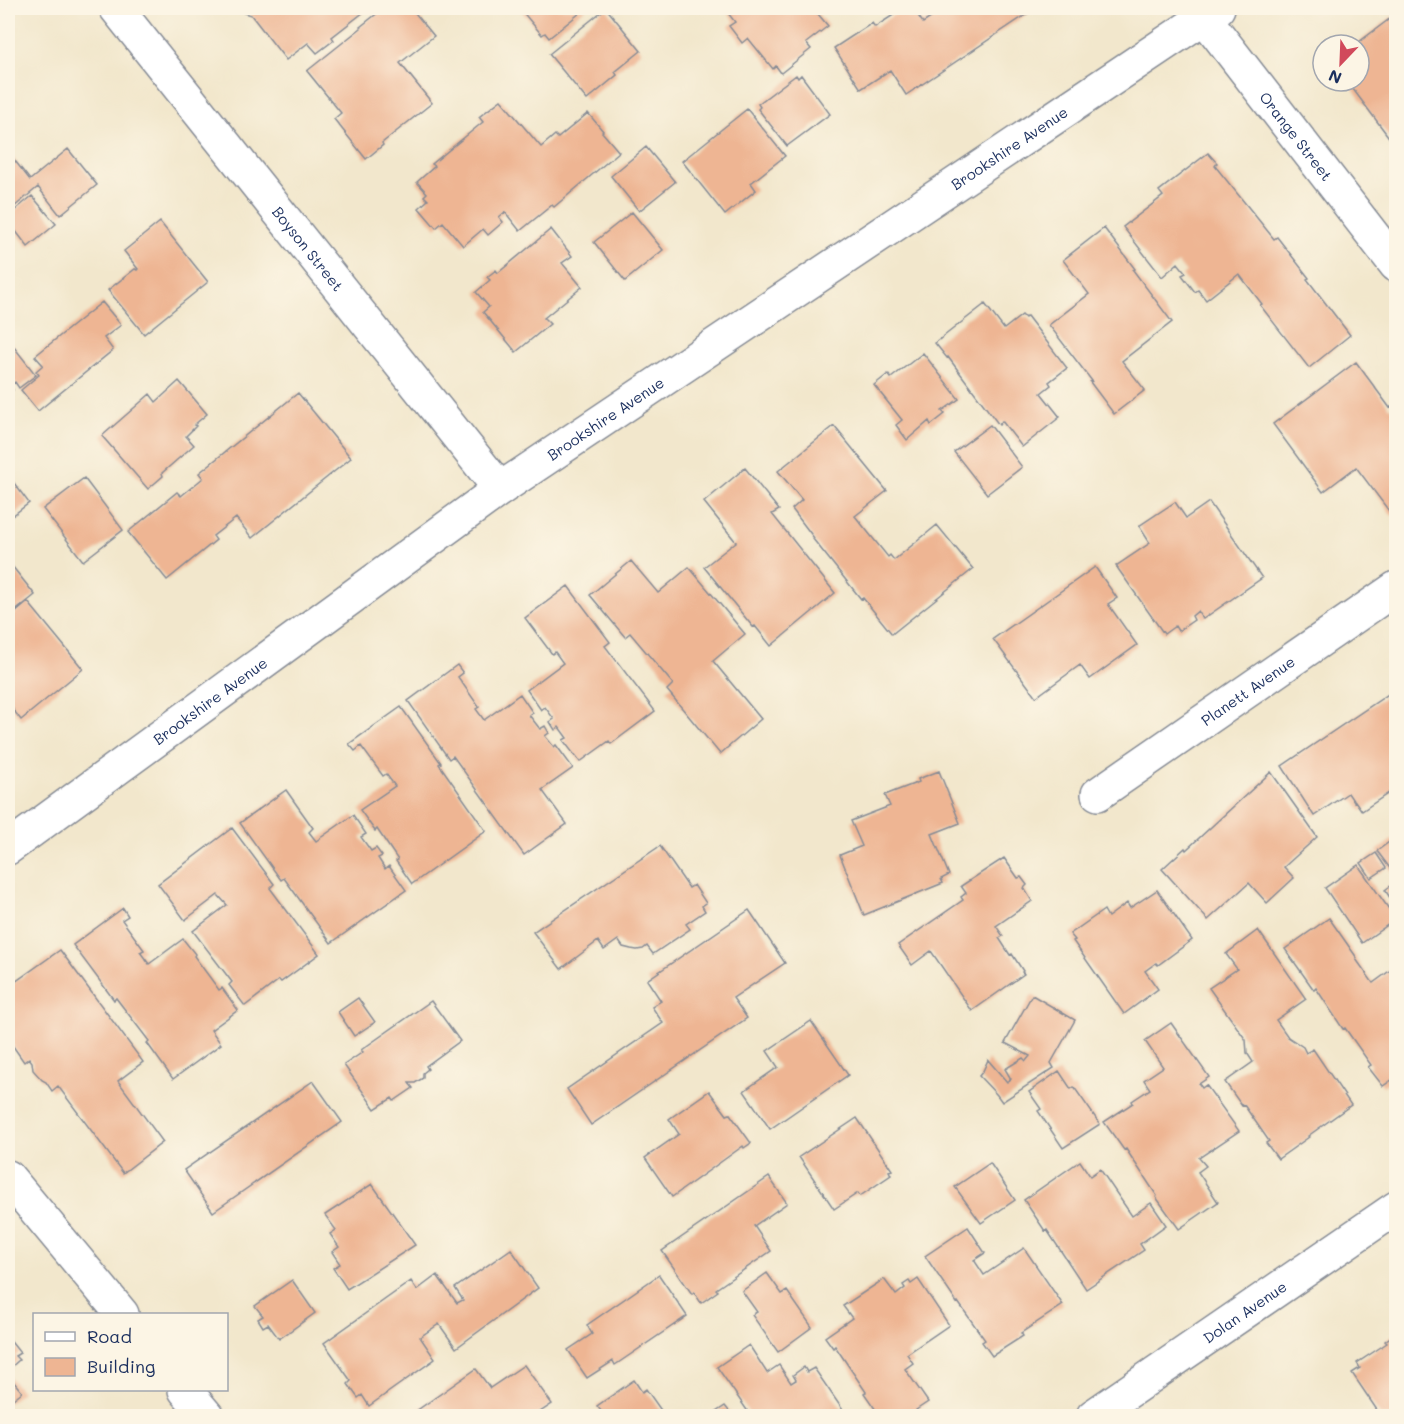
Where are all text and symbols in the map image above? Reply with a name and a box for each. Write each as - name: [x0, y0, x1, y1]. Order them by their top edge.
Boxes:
- north arrow: [1311, 33, 1371, 93]
- text: N: [1325, 65, 1345, 89]
- street label: Orange Street: [1255, 87, 1337, 185]
- street label: Brookshire Avenue: [947, 102, 1072, 194]
- street label: Boyson Street: [268, 202, 348, 295]
- street label: Brookshire Avenue: [543, 372, 668, 465]
- street label: Planett Avenue: [1197, 651, 1299, 730]
- street label: Brookshire Avenue: [149, 652, 271, 749]
- street label: Dolan Avenue: [1199, 1276, 1291, 1348]
- legend: [33, 1313, 228, 1391]
- text: Road: [87, 1324, 132, 1348]
- text: Building: [87, 1354, 155, 1378]

